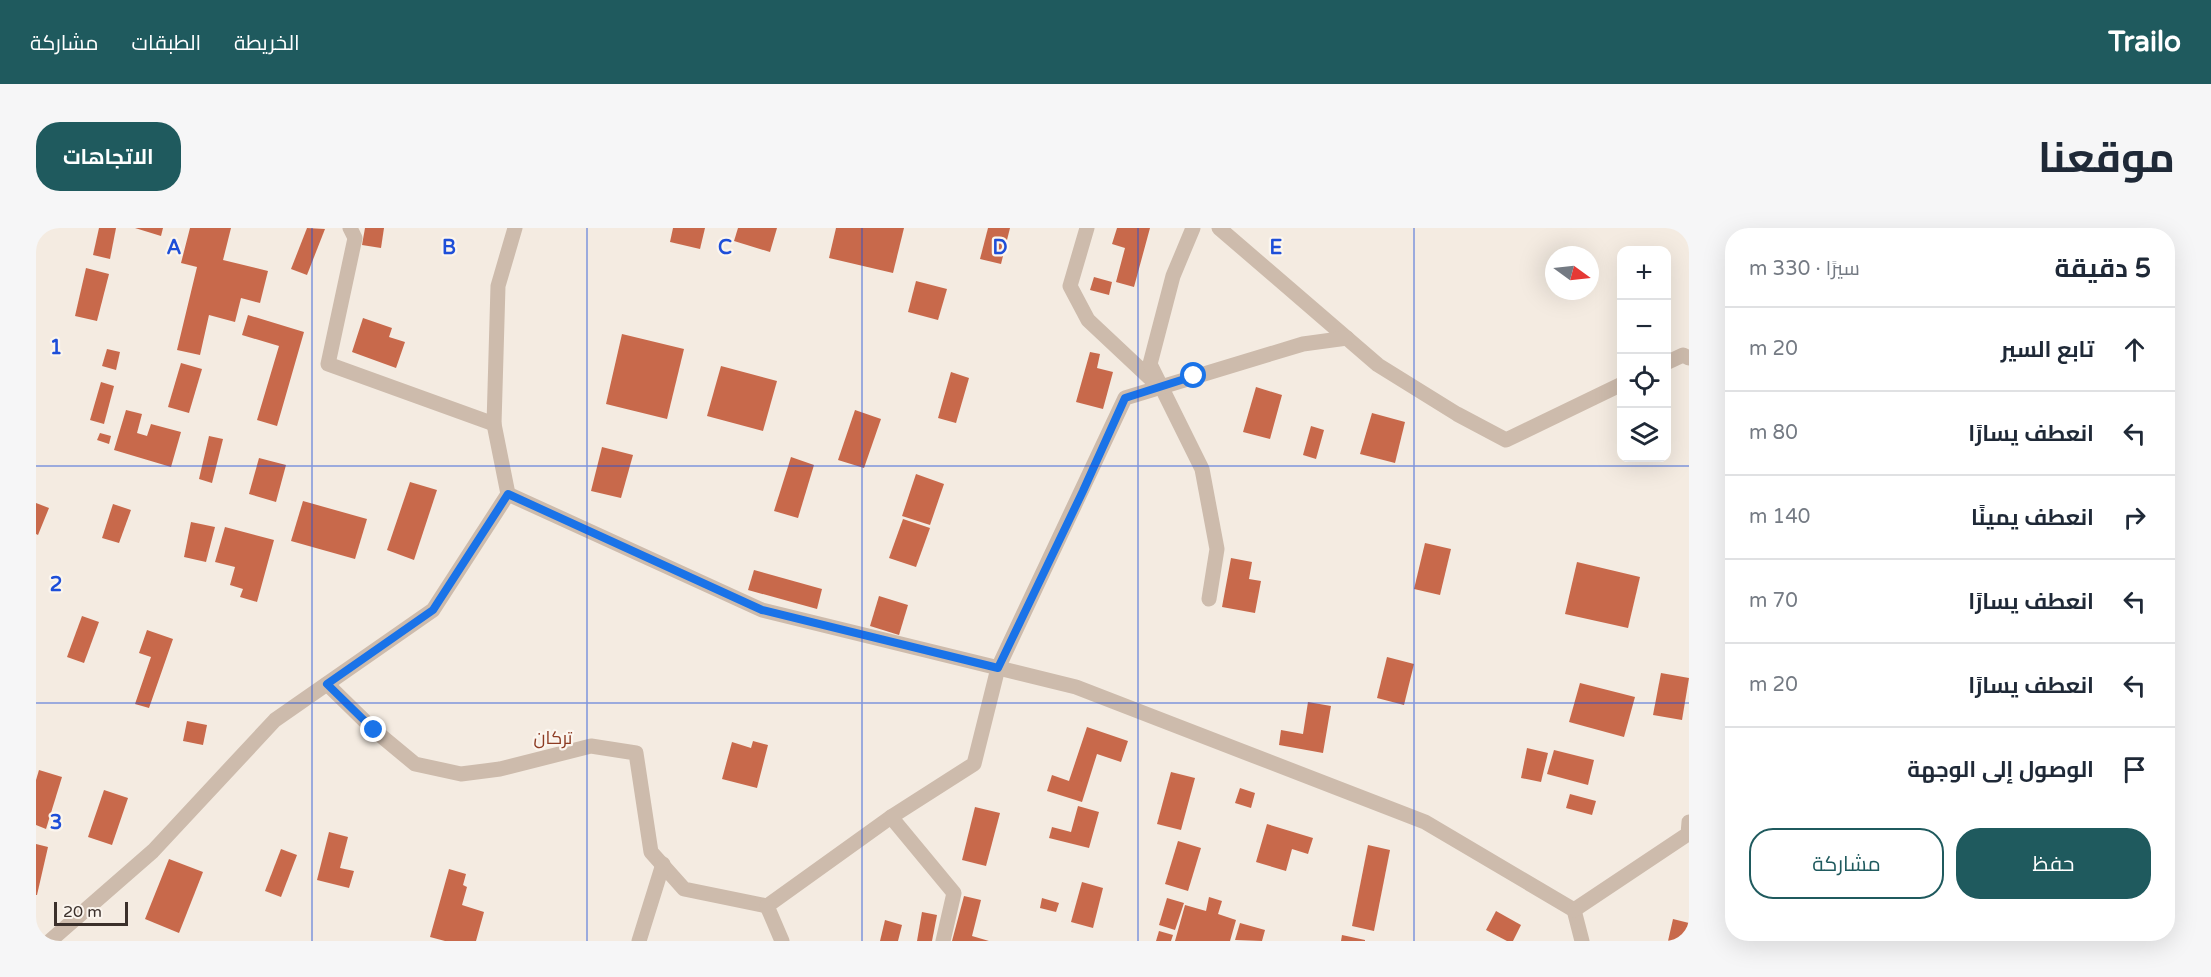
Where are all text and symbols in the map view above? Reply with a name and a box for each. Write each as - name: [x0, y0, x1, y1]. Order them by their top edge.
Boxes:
- text: Trailo: [2108, 25, 2181, 59]
- text: مشاركة: [30, 31, 99, 56]
- text: الطبقات: [132, 31, 201, 56]
- text: الخريطة: [234, 31, 300, 56]
- button: الاتجاهات: [36, 122, 181, 191]
- text: موقعنا: [2038, 133, 2175, 184]
- text: A: [167, 236, 182, 260]
- text: B: [442, 236, 456, 260]
- text: C: [718, 236, 732, 260]
- text: D: [992, 236, 1008, 260]
- text: E: [1270, 236, 1283, 260]
- north arrow: [1545, 246, 1599, 300]
- map controls: [1617, 246, 1671, 462]
- button: +: [1617, 246, 1671, 300]
- text: 5 دقيقة: [2054, 253, 2151, 284]
- text: سيرًا · 330 m: [1749, 257, 1860, 281]
- button: −: [1617, 300, 1671, 354]
- icon: ahead: [2118, 333, 2151, 366]
- text: 1: [50, 336, 62, 360]
- text: 20 m: [1749, 337, 1798, 361]
- text: تابع السير: [2001, 337, 2094, 363]
- button: locate: [1617, 354, 1671, 408]
- route start: [1180, 362, 1206, 388]
- button: layers: [1617, 408, 1671, 462]
- icon: left: [2118, 417, 2151, 450]
- text: 80 m: [1749, 421, 1798, 445]
- text: انعطف يسارًا: [1968, 421, 2094, 447]
- icon: right: [2118, 501, 2151, 534]
- text: 140 m: [1749, 505, 1810, 529]
- text: انعطف يمينًا: [1971, 505, 2094, 531]
- text: 2: [50, 573, 62, 597]
- icon: left: [2118, 585, 2151, 618]
- text: 70 m: [1749, 589, 1798, 613]
- text: انعطف يسارًا: [1968, 589, 2094, 615]
- icon: left: [2118, 669, 2151, 702]
- text: 20 m: [1749, 673, 1798, 697]
- text: انعطف يسارًا: [1968, 673, 2094, 699]
- route end: [360, 716, 386, 742]
- district label: تركان: [534, 727, 573, 749]
- icon: arrive: [2118, 753, 2151, 786]
- text: الوصول إلى الوجهة: [1907, 757, 2094, 783]
- text: 3: [50, 811, 62, 835]
- button: مشاركة: [1749, 828, 1944, 899]
- button: حفظ: [1956, 828, 2151, 899]
- scale bar: [54, 899, 128, 926]
- text: 20 m: [63, 902, 102, 922]

